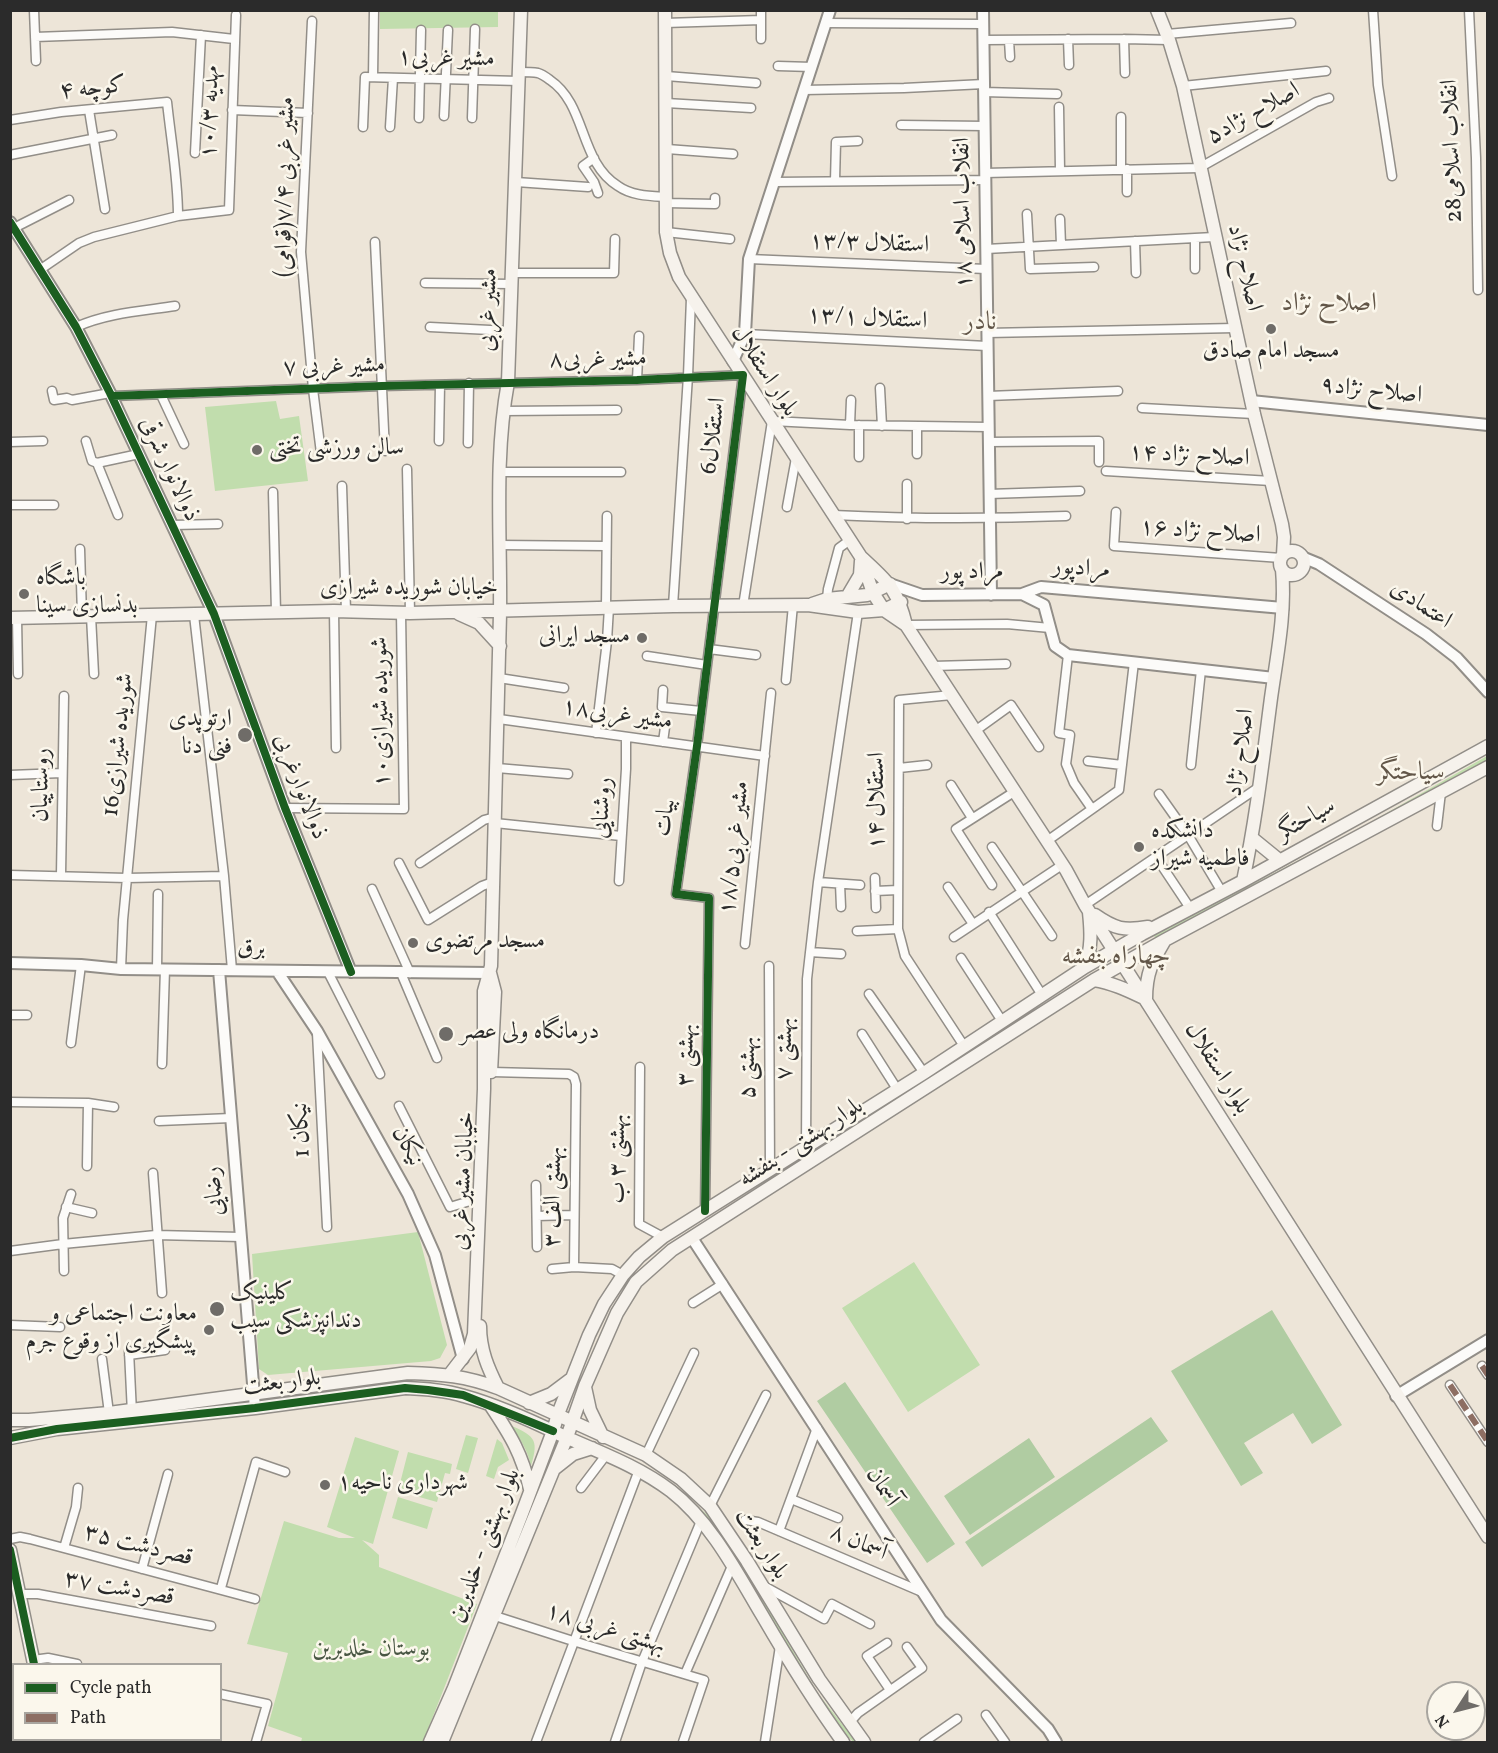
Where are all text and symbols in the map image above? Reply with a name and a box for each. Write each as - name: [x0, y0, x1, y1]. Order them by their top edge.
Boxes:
- street label: مشیر غربی۱: [397, 45, 495, 75]
- street label: مهدیه ۱۰/۳: [196, 65, 228, 159]
- street label: کوچه ۴: [58, 72, 128, 108]
- street label: اصلاح نژاد۵: [1202, 78, 1306, 152]
- street label: 28انقلاب اسلامی: [1437, 79, 1471, 223]
- street label: (قوامی)مشیر غربی ۷/۴: [271, 97, 303, 277]
- street label: ۱۸ انقلاب اسلامی: [949, 137, 981, 289]
- street label: اصلاح نژاد: [1219, 222, 1267, 314]
- street label: ۱۳/۳ استقلال: [808, 229, 930, 261]
- street label: مشیر غربی: [474, 268, 506, 352]
- district label: اصلاح نژاد: [1281, 289, 1377, 321]
- street label: ۱۳/۱ استقلال: [806, 302, 928, 338]
- district label: نادر: [964, 308, 996, 340]
- street label: بلوار استقلال: [723, 321, 803, 423]
- marker: مسجد امام صادق: [1264, 322, 1278, 336]
- place label: مسجد امام صادق: [1202, 339, 1340, 367]
- street label: مشیر غربی۸: [549, 346, 647, 376]
- street label: مشیر غربی ۷: [282, 352, 386, 384]
- street label: اصلاح نژاد۹: [1319, 372, 1423, 412]
- street label: استقلال6: [696, 396, 734, 476]
- street label: ذوالانوار شرقی: [131, 413, 205, 527]
- place label: سالن ورزشی تختی: [269, 436, 404, 464]
- street label: ۱۴ اصلاح نژاد: [1128, 439, 1250, 475]
- marker: سالن ورزشی تختی: [250, 443, 264, 457]
- street label: ۱۶ اصلاح نژاد: [1139, 514, 1261, 552]
- street label: مرادپور: [1051, 554, 1111, 586]
- street label: مراد پور: [941, 560, 1003, 588]
- place label: باشگاه بدنسازی سینا: [36, 566, 138, 622]
- street label: اعتمادی: [1384, 575, 1456, 637]
- street label: خیابان شوریده شیرازی: [320, 576, 498, 604]
- marker: باشگاه بدنسازی سینا: [17, 587, 31, 601]
- place label: مسجد ایرانی: [539, 624, 630, 652]
- marker: مسجد ایرانی: [635, 631, 649, 645]
- street label: ۱۰شوریده شیرازی: [367, 636, 399, 788]
- street label: شوریده شیرازی16: [98, 672, 142, 818]
- street label: مشیر غربی۱۸: [560, 694, 674, 738]
- place label: ارتوپدی فنی دنا: [168, 707, 232, 763]
- street label: اصلاح نژاد: [1222, 707, 1262, 799]
- marker: ارتوپدی فنی دنا: [236, 726, 254, 744]
- street label: ذوالانوارغربی: [266, 730, 332, 844]
- street label: روستاییان: [28, 748, 58, 822]
- street label: استقلال ۱۴: [865, 752, 893, 850]
- district label: سیاحتگر: [1377, 758, 1445, 790]
- street label: روشنایی: [587, 776, 621, 840]
- street label: مشیر غربی۱۸/۵: [715, 780, 757, 916]
- street label: سیاحتگر: [1273, 793, 1341, 849]
- street label: بیات: [650, 797, 684, 839]
- place label: دانشکده فاطمیه شیراز: [1151, 819, 1250, 875]
- marker: دانشکده فاطمیه شیراز: [1132, 840, 1146, 854]
- place label: مسجد مرتضوی: [425, 929, 545, 957]
- street label: برق: [237, 935, 265, 965]
- marker: مسجد مرتضوی: [406, 936, 420, 950]
- district label: چهاراه بنفشه: [1061, 942, 1171, 974]
- street label: بهشتی ۷: [773, 1018, 801, 1080]
- street label: بلوار استقلال: [1177, 1018, 1255, 1120]
- place label: درمانگاه ولی عصر: [460, 1020, 599, 1048]
- street label: بهشتی ۳: [673, 1023, 703, 1087]
- marker: درمانگاه ولی عصر: [437, 1025, 455, 1043]
- street label: بهشتی ۵: [736, 1037, 764, 1099]
- street label: بلوار بهشتی - بنفشه: [734, 1093, 870, 1195]
- street label: نیکان 1: [287, 1101, 319, 1159]
- street label: خیابان مشیر غربی: [447, 1111, 483, 1251]
- street label: بهشتی ۳ ب: [606, 1114, 634, 1204]
- street label: نیکان: [383, 1122, 429, 1172]
- street label: بهشتی الف ۳: [540, 1146, 570, 1248]
- street label: رضایی: [200, 1165, 232, 1217]
- place label: کلینیک دندانپزشکی سیب: [230, 1281, 361, 1337]
- marker: کلینیک دندانپزشکی سیب: [208, 1300, 226, 1318]
- place label: معاونت اجتماعی و پیشگیری از وقوع جرم: [25, 1302, 197, 1358]
- marker: معاونت اجتماعی و پیشگیری از وقوع جرم: [202, 1323, 216, 1337]
- street label: بلوار بعثت: [241, 1365, 323, 1403]
- street label: آسمان: [858, 1463, 904, 1513]
- street label: بلوار بهشتی - خلدبرین: [443, 1465, 529, 1627]
- place label: شهرداری ناحیه۱: [337, 1471, 468, 1499]
- marker: شهرداری ناحیه۱: [318, 1478, 332, 1492]
- street label: بلوار بعثت: [727, 1504, 793, 1586]
- street label: ۸ آسمان: [825, 1519, 891, 1569]
- street label: قصردشت ۳۵: [81, 1520, 195, 1574]
- street label: قصردشت ۳۷: [62, 1566, 176, 1614]
- street label: بهشتی غربی ۱۸: [541, 1598, 669, 1662]
- park label: بوستان خلدبرین: [312, 1637, 430, 1665]
- legend: [12, 1663, 222, 1741]
- text: Cycle path: [70, 1676, 152, 1701]
- north arrow: [1426, 1681, 1486, 1741]
- text: Path: [70, 1706, 106, 1731]
- text: N: [1431, 1709, 1455, 1732]

